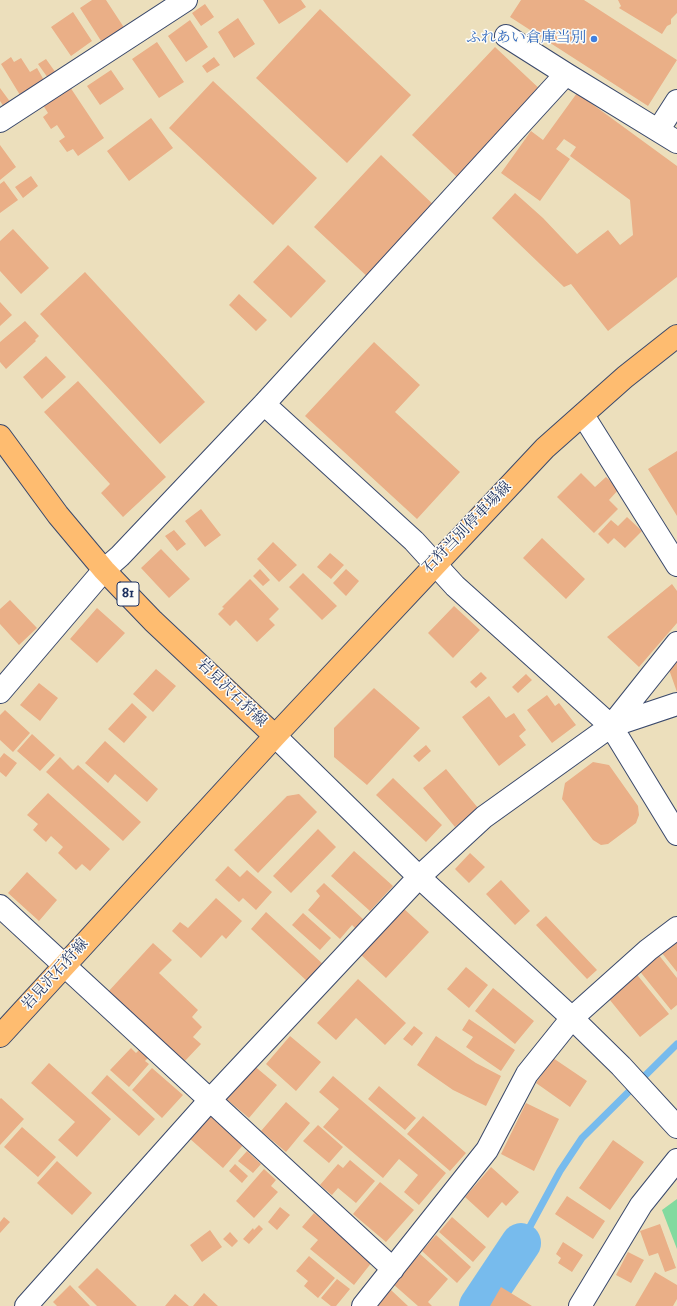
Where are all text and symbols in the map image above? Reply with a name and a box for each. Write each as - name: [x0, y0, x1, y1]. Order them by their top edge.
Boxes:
- place label: ふれあい倉庫当別: [466, 30, 586, 48]
- marker: ふれあい倉庫当別: [589, 34, 599, 44]
- street label: 石狩当別停車場線: [420, 479, 516, 577]
- road number: 81: [117, 582, 139, 606]
- street label: 岩見沢石狩線: [192, 656, 270, 732]
- street label: 岩見沢石狩線: [19, 936, 93, 1014]

